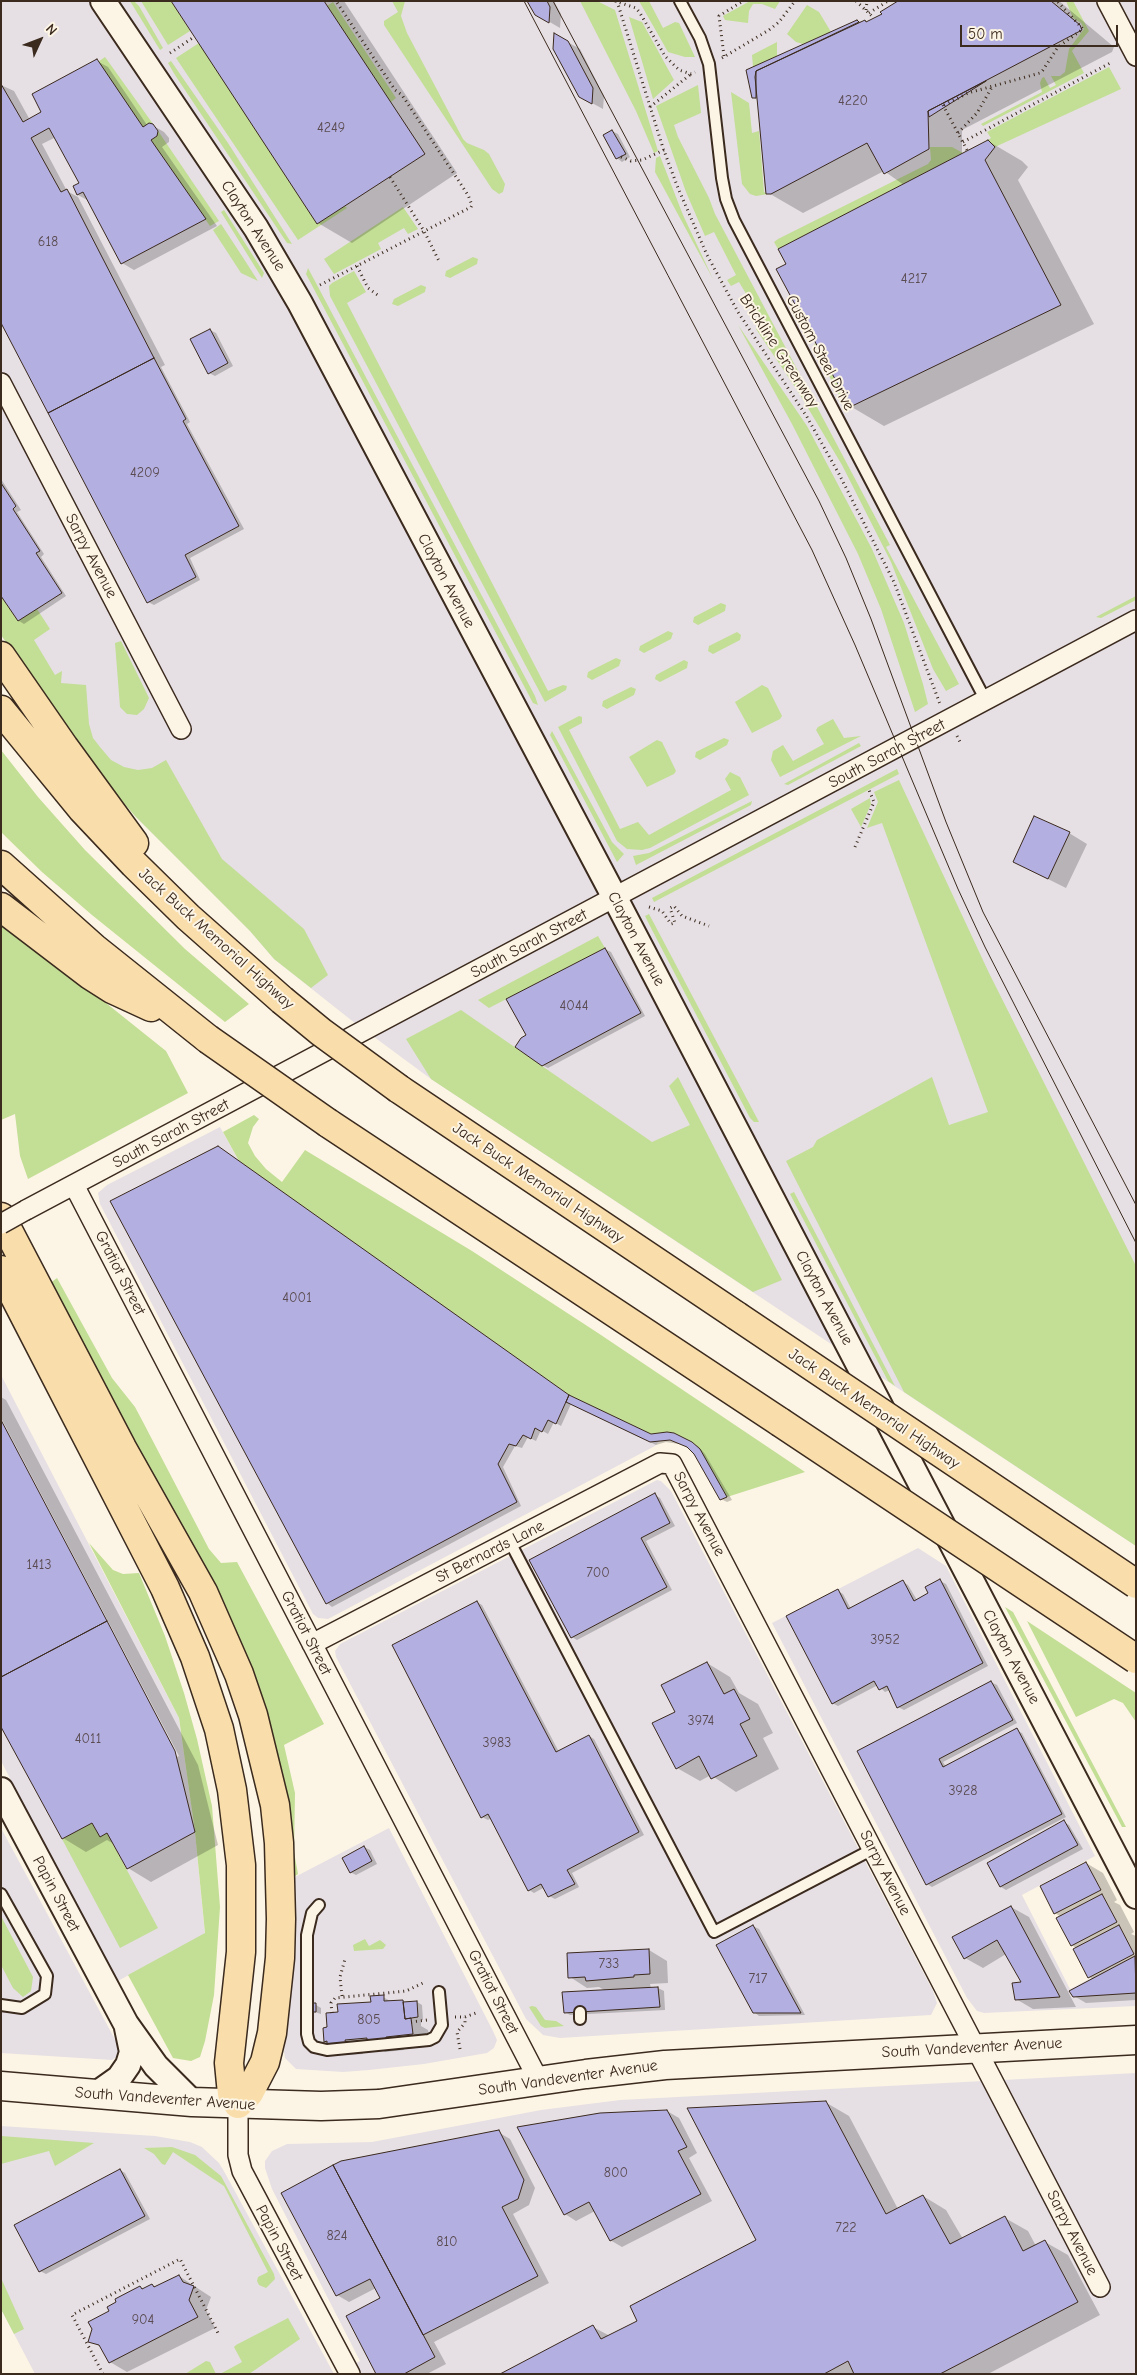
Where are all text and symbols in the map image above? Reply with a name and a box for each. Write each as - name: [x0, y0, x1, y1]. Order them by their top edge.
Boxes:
- north arrow: [15, 15, 65, 65]
- scale bar: [962, 15, 1120, 47]
- text: N: [42, 20, 61, 39]
- text: 50 m: [968, 25, 1003, 43]
- house number: 4220: [838, 93, 868, 109]
- house number: 4249: [317, 120, 345, 136]
- street label: Clayton Avenue: [217, 177, 289, 275]
- house number: 618: [38, 234, 58, 250]
- house number: 4217: [901, 271, 927, 287]
- street label: Brickline Greenway: [735, 291, 823, 411]
- street label: Custom Steel Drive: [781, 292, 859, 414]
- house number: 4209: [130, 465, 160, 481]
- street label: Sarpy Avenue: [61, 510, 121, 602]
- street label: Clayton Avenue: [413, 530, 479, 632]
- street label: South Sarah Street: [825, 715, 949, 793]
- street label: Jack Buck Memorial Highway: [134, 864, 298, 1014]
- street label: Clayton Avenue: [603, 888, 669, 990]
- street label: South Sarah Street: [467, 905, 591, 983]
- house number: 4044: [560, 998, 588, 1014]
- street label: South Sarah Street: [109, 1095, 233, 1173]
- street label: Jack Buck Memorial Highway: [449, 1118, 627, 1248]
- street label: Gratiot Street: [91, 1228, 149, 1318]
- street label: Clayton Avenue: [791, 1247, 857, 1349]
- house number: 4001: [282, 1290, 312, 1306]
- street label: Jack Buck Memorial Highway: [785, 1344, 963, 1474]
- street label: Sarpy Avenue: [669, 1468, 729, 1560]
- street label: St Bernards Lane: [432, 1516, 548, 1588]
- house number: 1413: [27, 1557, 51, 1573]
- house number: 700: [586, 1565, 610, 1581]
- street label: Gratiot Street: [277, 1588, 335, 1678]
- street label: Clayton Avenue: [978, 1606, 1044, 1708]
- house number: 3952: [870, 1632, 900, 1648]
- house number: 3974: [688, 1713, 714, 1729]
- house number: 4011: [75, 1731, 101, 1747]
- house number: 3983: [483, 1735, 511, 1751]
- house number: 3928: [948, 1783, 978, 1799]
- street label: Sarpy Avenue: [855, 1827, 915, 1919]
- street label: Papin Street: [28, 1853, 84, 1935]
- street label: Gratiot Street: [464, 1947, 522, 2037]
- house number: 733: [599, 1956, 619, 1972]
- house number: 717: [749, 1971, 767, 1987]
- house number: 805: [357, 2012, 381, 2028]
- street label: South Vandeventer Avenue: [881, 2034, 1063, 2062]
- street label: South Vandeventer Avenue: [477, 2056, 659, 2100]
- street label: South Vandeventer Avenue: [74, 2083, 256, 2115]
- house number: 800: [604, 2165, 628, 2181]
- street label: Sarpy Avenue: [1042, 2187, 1102, 2279]
- street label: Papin Street: [251, 2202, 307, 2284]
- house number: 722: [835, 2220, 857, 2236]
- house number: 824: [326, 2228, 348, 2244]
- house number: 810: [436, 2234, 458, 2250]
- house number: 904: [132, 2312, 154, 2328]

